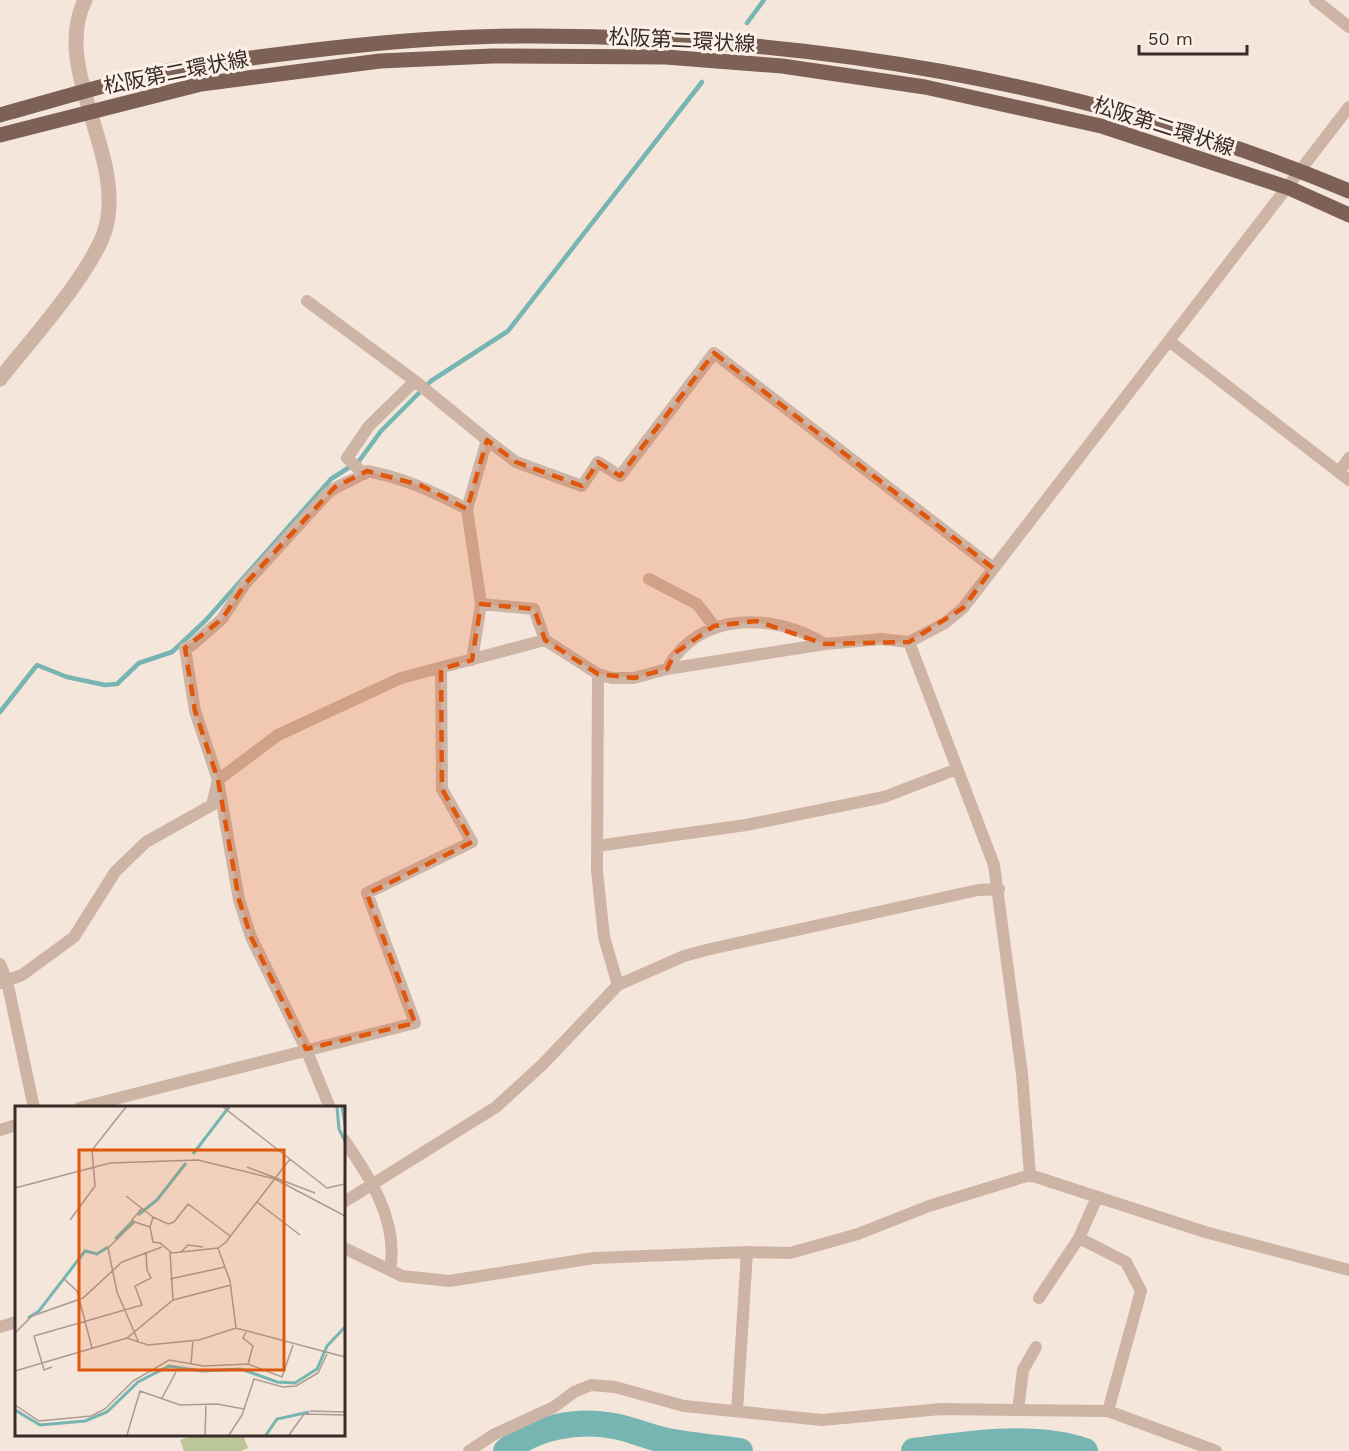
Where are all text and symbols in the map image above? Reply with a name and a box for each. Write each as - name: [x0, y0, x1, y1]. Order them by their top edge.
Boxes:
- scale bar: [1139, 18, 1247, 56]
- street label: 松阪第二環状線: [608, 24, 756, 56]
- text: 50 m: [1148, 28, 1193, 49]
- street label: 松阪第二環状線: [101, 46, 251, 98]
- street label: 松阪第二環状線: [1090, 91, 1238, 161]
- inset map: [15, 1106, 345, 1436]

